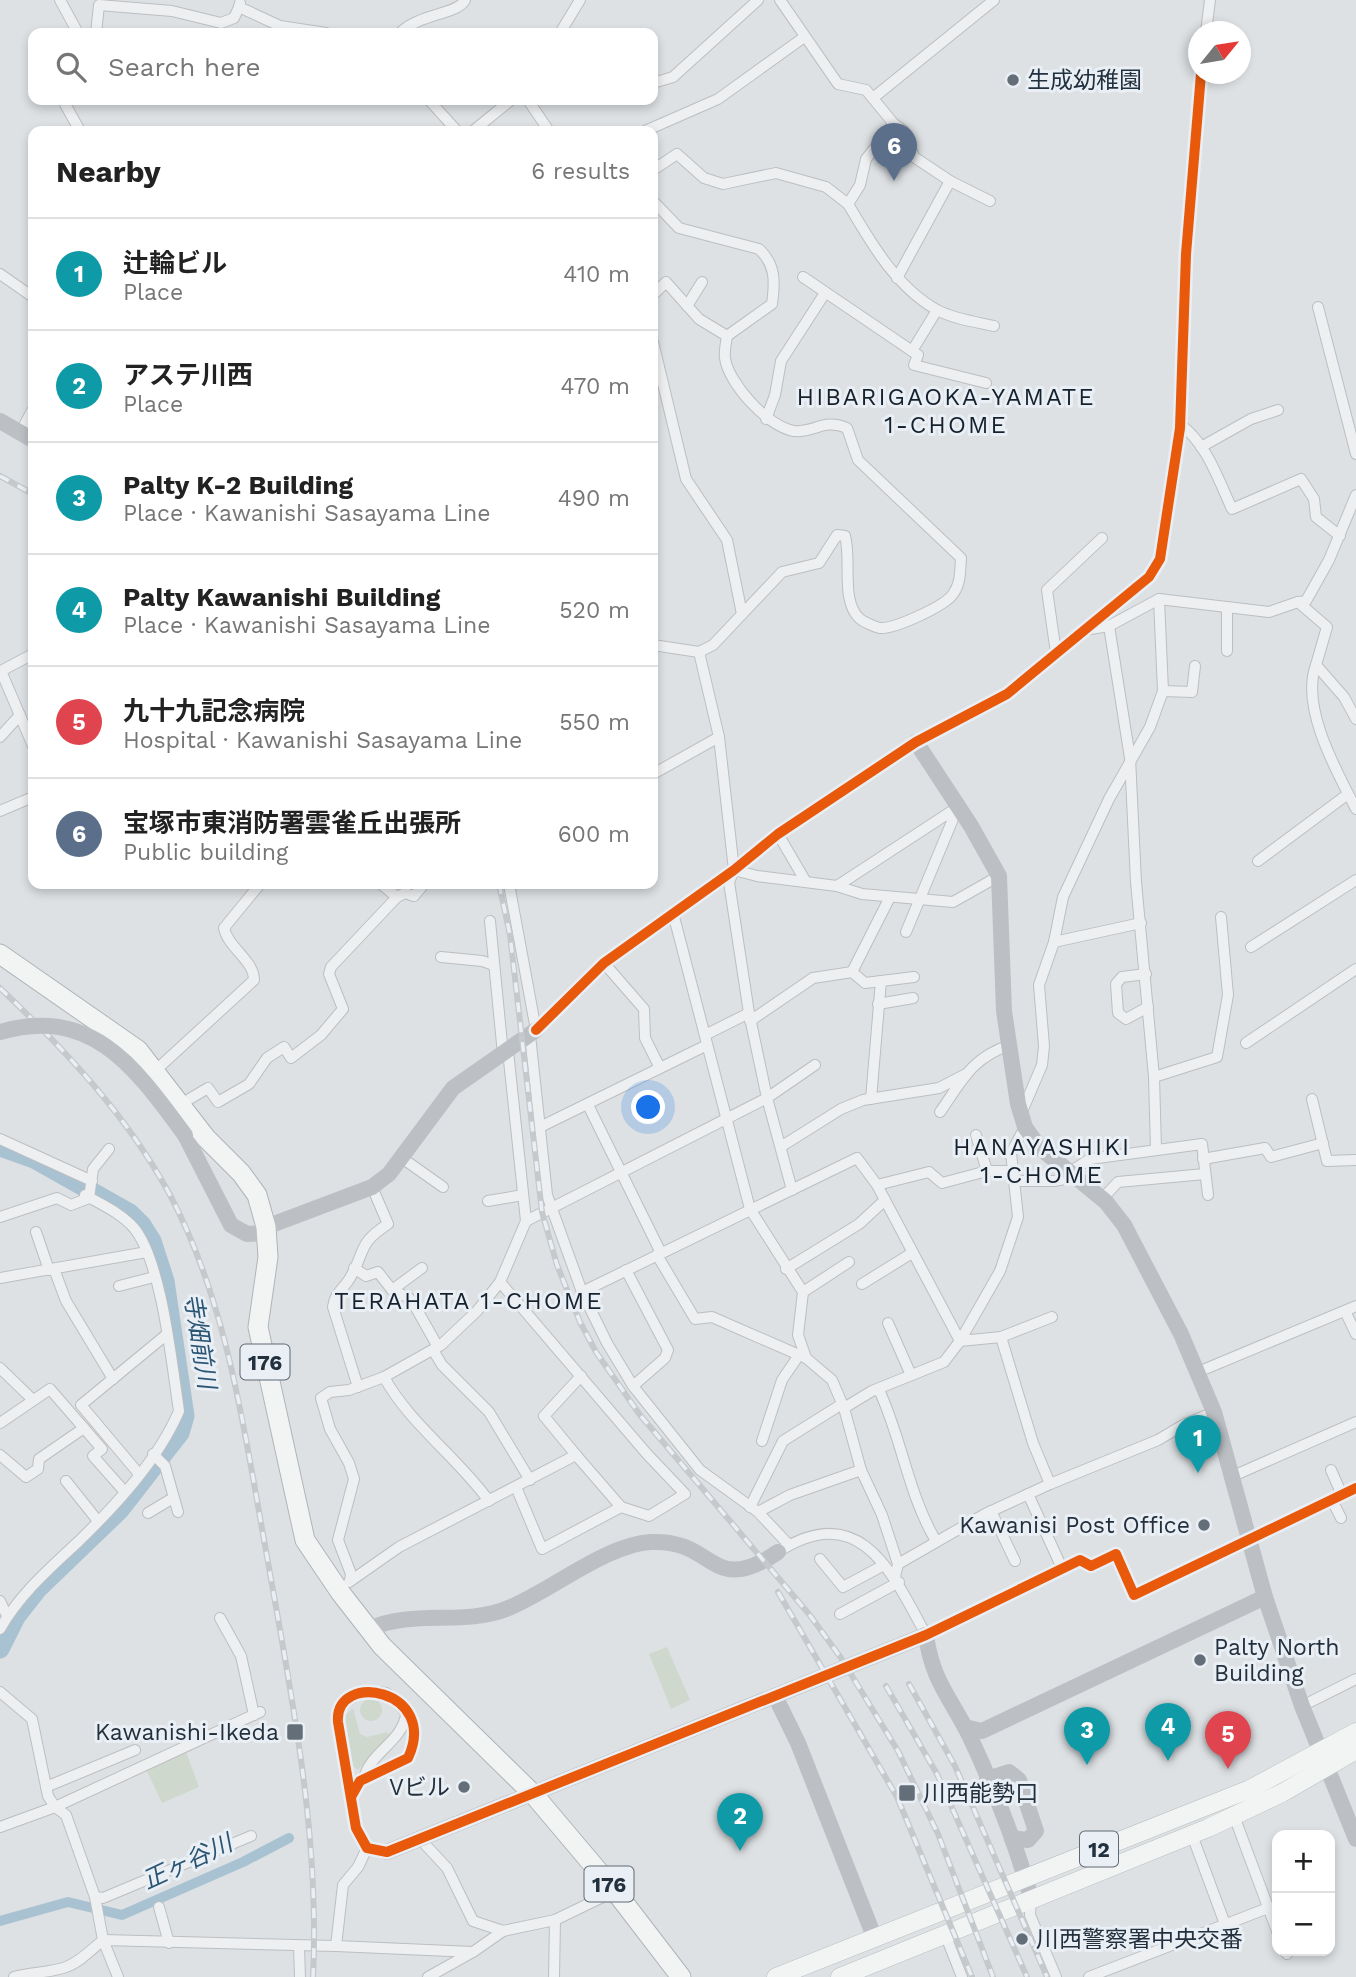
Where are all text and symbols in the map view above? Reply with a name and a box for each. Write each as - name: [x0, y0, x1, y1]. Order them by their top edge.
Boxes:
- north arrow: [1188, 21, 1251, 84]
- search box: [28, 28, 658, 105]
- icon: search: [52, 48, 90, 86]
- text: Search here: [108, 52, 260, 82]
- place label: 生成幼稚園: [1027, 67, 1142, 94]
- marker: 生成幼稚園: [1005, 72, 1021, 88]
- pin: 6: [871, 123, 917, 181]
- text: Nearby: [56, 154, 161, 189]
- text: 6 results: [531, 158, 630, 185]
- text: 辻輪ビル: [123, 248, 227, 278]
- text: 1: [74, 261, 84, 288]
- text: 410 m: [563, 261, 630, 288]
- text: Place: [123, 279, 183, 306]
- text: アステ川西: [123, 360, 253, 390]
- text: 2: [72, 373, 86, 400]
- text: 470 m: [561, 373, 630, 400]
- district label: HIBARIGAOKA-YAMATE 1-CHOME: [797, 383, 1095, 439]
- text: Place: [123, 391, 183, 418]
- text: Palty K-2 Building: [123, 470, 353, 500]
- text: 3: [72, 485, 86, 512]
- text: 490 m: [558, 485, 630, 512]
- text: Place · Kawanishi Sasayama Line: [123, 500, 491, 527]
- text: Palty Kawanishi Building: [123, 582, 440, 612]
- text: 4: [72, 597, 86, 624]
- text: 520 m: [559, 597, 630, 624]
- text: Place · Kawanishi Sasayama Line: [123, 612, 491, 639]
- text: 九十九記念病院: [123, 696, 305, 726]
- text: 5: [72, 709, 86, 736]
- text: 550 m: [559, 709, 630, 736]
- text: Hospital · Kawanishi Sasayama Line: [123, 727, 522, 754]
- text: 宝塚市東消防署雲雀丘出張所: [123, 808, 461, 838]
- text: 6: [72, 821, 86, 848]
- text: 600 m: [558, 821, 630, 848]
- text: Public building: [123, 839, 288, 866]
- your location: [631, 1090, 665, 1124]
- district label: HANAYASHIKI 1-CHOME: [953, 1133, 1131, 1189]
- district label: TERAHATA 1-CHOME: [334, 1287, 604, 1315]
- water label: 寺畑前川: [179, 1291, 222, 1394]
- road number: 176: [240, 1344, 290, 1380]
- pin: 1: [1175, 1415, 1221, 1473]
- place label: Kawanisi Post Office: [959, 1512, 1190, 1539]
- marker: Kawanisi Post Office: [1196, 1517, 1212, 1533]
- place label: Palty North Building: [1214, 1634, 1339, 1687]
- marker: Palty North Building: [1192, 1652, 1208, 1668]
- pin: 4: [1145, 1703, 1191, 1761]
- pin: 3: [1064, 1707, 1110, 1765]
- pin: 5: [1205, 1711, 1251, 1769]
- place label: Kawanishi-Ikeda: [95, 1719, 279, 1746]
- marker: Kawanishi-Ikeda: [285, 1722, 305, 1742]
- place label: Vビル: [389, 1774, 450, 1801]
- marker: Vビル: [456, 1779, 472, 1795]
- place label: 川西能勢口: [923, 1780, 1038, 1807]
- marker: 川西能勢口: [897, 1783, 917, 1803]
- pin: 2: [717, 1793, 763, 1851]
- water label: 正ヶ谷川: [138, 1828, 239, 1895]
- map controls: [1272, 1830, 1335, 1956]
- button: +: [1272, 1830, 1335, 1893]
- road number: 12: [1080, 1832, 1118, 1867]
- road number: 176: [584, 1867, 634, 1902]
- button: −: [1272, 1893, 1335, 1956]
- place label: 川西警察署中央交番: [1036, 1926, 1243, 1953]
- marker: 川西警察署中央交番: [1014, 1931, 1030, 1947]

